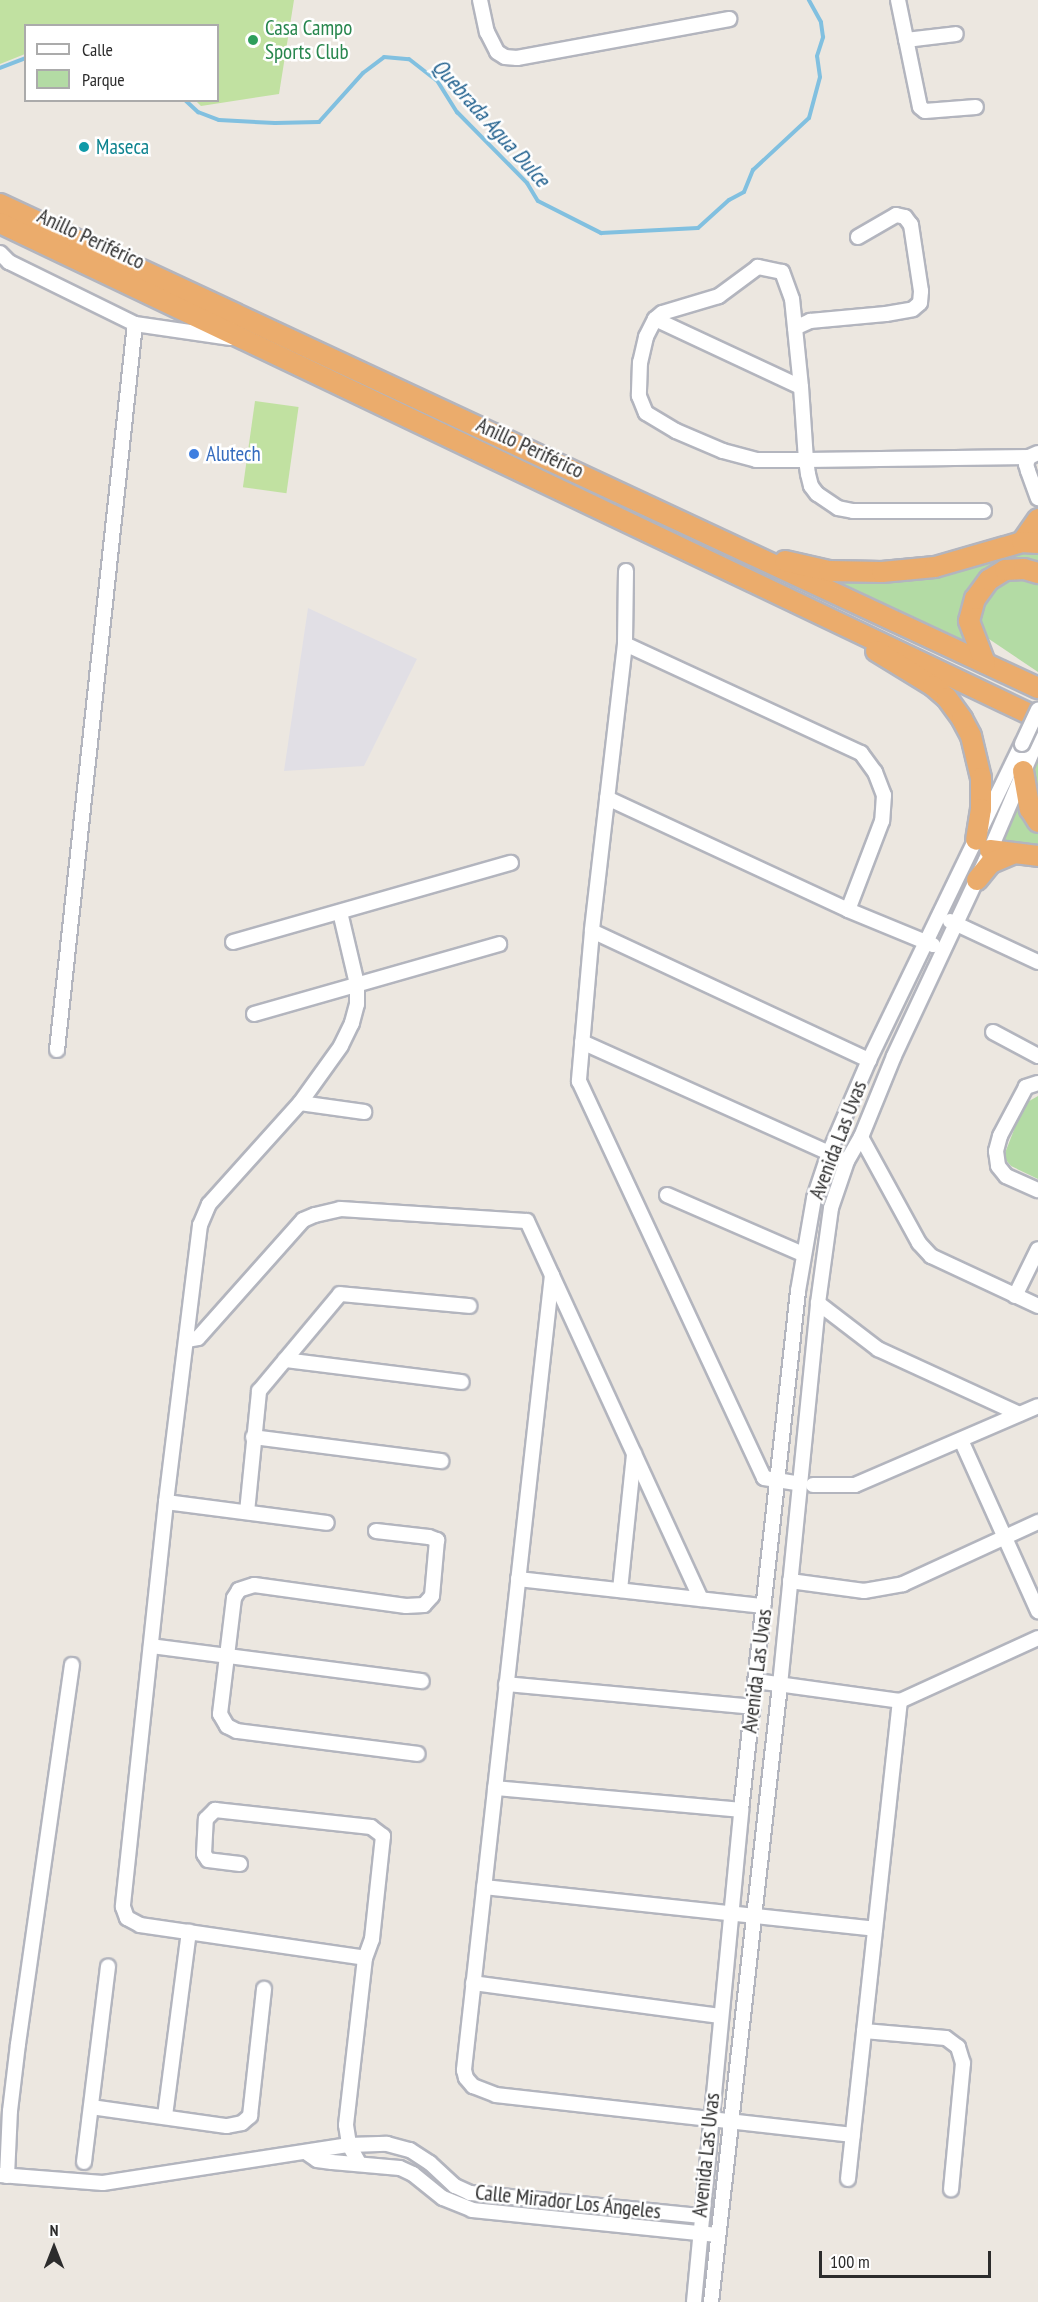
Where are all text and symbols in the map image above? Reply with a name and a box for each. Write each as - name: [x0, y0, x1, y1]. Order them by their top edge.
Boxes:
- place label: Casa Campo Sports Club: [265, 15, 352, 65]
- legend: [24, 24, 219, 102]
- marker: Casa Campo Sports Club: [246, 33, 260, 47]
- text: Calle: [82, 38, 113, 61]
- water label: Quebrada Agua Dulce: [426, 53, 556, 193]
- text: Parque: [82, 68, 125, 91]
- place label: Maseca: [96, 134, 149, 160]
- marker: Maseca: [77, 140, 91, 154]
- street label: Anillo Periférico: [33, 203, 149, 275]
- street label: Anillo Periférico: [472, 412, 588, 484]
- place label: Alutech: [206, 441, 261, 467]
- marker: Alutech: [187, 447, 201, 461]
- street label: Avenida Las Uvas: [804, 1077, 872, 1203]
- street label: Avenida Las Uvas: [737, 1608, 777, 1734]
- street label: Avenida Las Uvas: [687, 2092, 725, 2218]
- street label: Calle Mirador Los Ángeles: [474, 2180, 662, 2224]
- north arrow: [24, 2218, 84, 2278]
- text: N: [50, 2220, 58, 2240]
- scale bar: [822, 2239, 994, 2277]
- text: 100 m: [830, 2250, 870, 2273]

